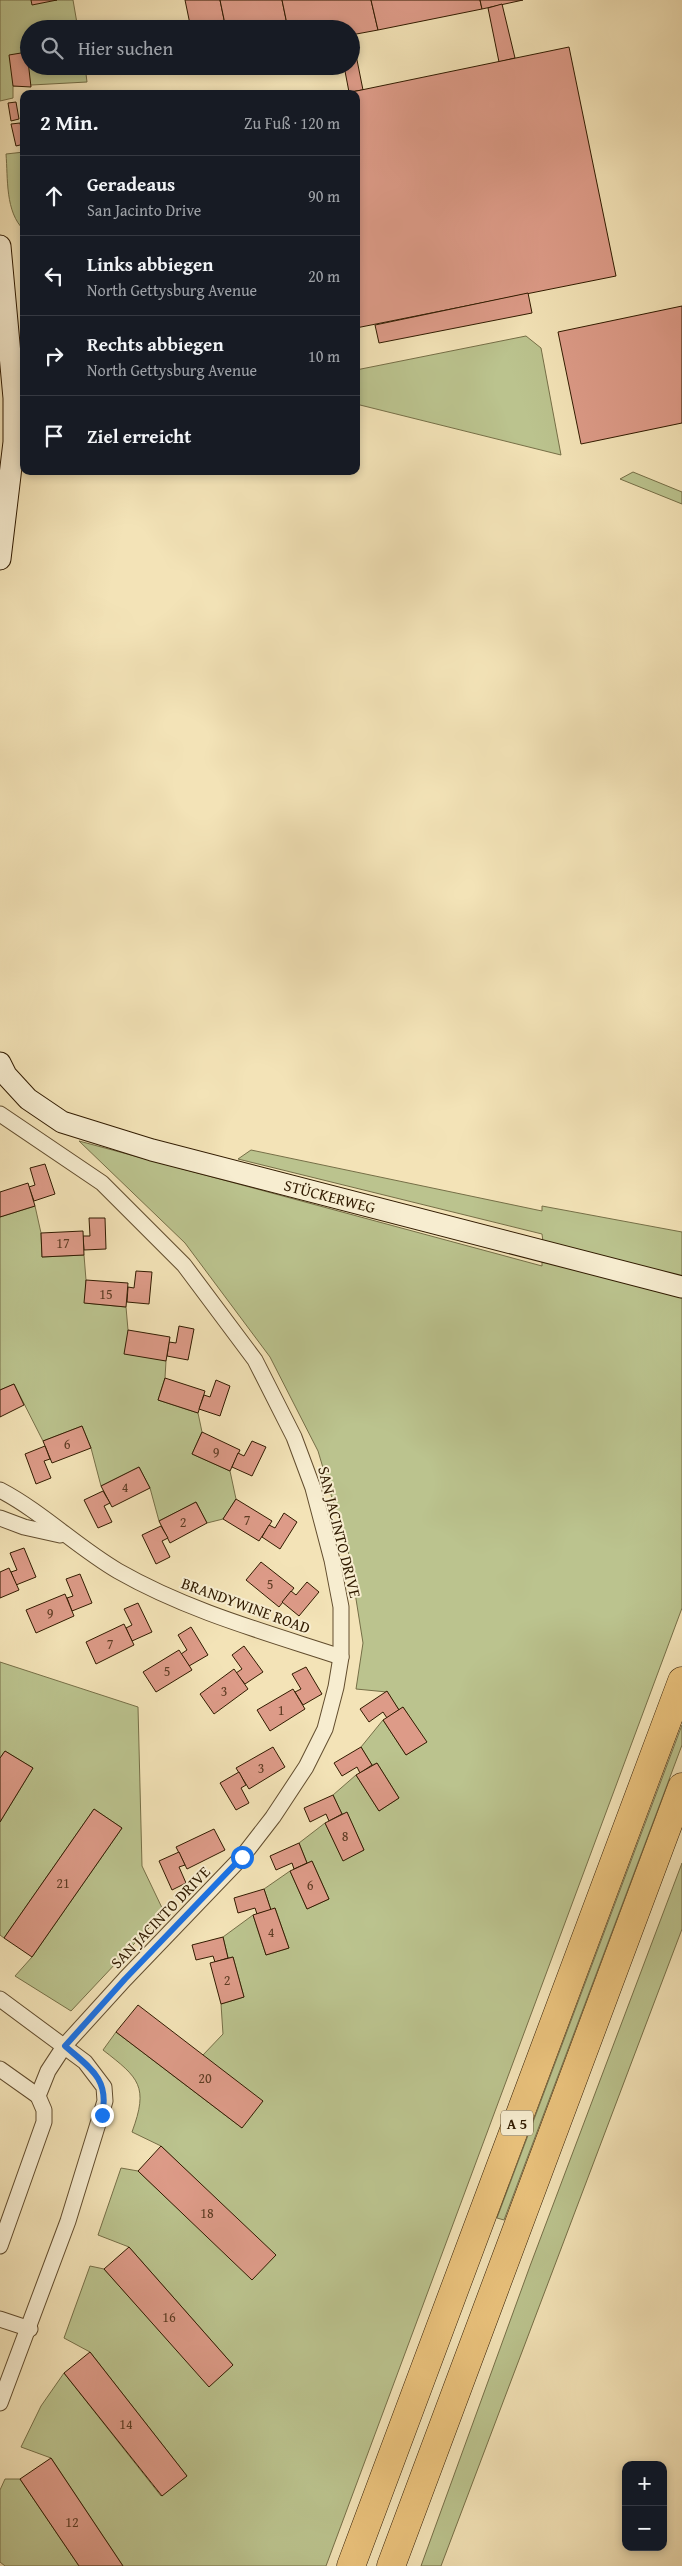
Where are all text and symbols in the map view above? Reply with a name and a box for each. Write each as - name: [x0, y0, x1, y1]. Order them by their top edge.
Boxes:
- search box: [20, 20, 360, 75]
- icon: search: [38, 34, 66, 62]
- text: Hier suchen: [78, 34, 173, 62]
- text: 2 Min.: [40, 107, 98, 138]
- text: Zu Fuß · 120 m: [244, 111, 340, 135]
- text: Geradeaus: [87, 170, 175, 198]
- icon: ahead: [40, 182, 68, 210]
- text: 90 m: [308, 184, 340, 208]
- text: San Jacinto Drive: [87, 198, 201, 222]
- text: Links abbiegen: [87, 250, 213, 278]
- icon: left: [40, 262, 68, 290]
- text: 20 m: [308, 264, 340, 288]
- text: North Gettysburg Avenue: [87, 278, 257, 302]
- text: Rechts abbiegen: [87, 330, 224, 358]
- icon: right: [40, 342, 68, 370]
- text: 10 m: [308, 344, 340, 368]
- text: North Gettysburg Avenue: [87, 358, 257, 382]
- icon: arrive: [40, 422, 68, 450]
- text: Ziel erreicht: [87, 422, 191, 450]
- street label: STÜCKERWEG: [282, 1173, 379, 1219]
- house number: 17: [56, 1233, 70, 1253]
- house number: 15: [99, 1284, 113, 1304]
- house number: 6: [64, 1434, 71, 1454]
- house number: 9: [213, 1442, 220, 1462]
- street label: SAN JACINTO DRIVE: [312, 1464, 368, 1600]
- house number: 4: [122, 1477, 129, 1497]
- house number: 7: [244, 1510, 251, 1530]
- house number: 2: [180, 1512, 186, 1532]
- street label: BRANDYWINE ROAD: [178, 1570, 314, 1640]
- house number: 5: [267, 1574, 273, 1594]
- house number: 9: [47, 1603, 54, 1623]
- house number: 7: [107, 1634, 114, 1654]
- house number: 5: [164, 1661, 170, 1681]
- house number: 3: [221, 1681, 227, 1701]
- house number: 1: [278, 1700, 284, 1720]
- house number: 3: [258, 1758, 264, 1778]
- house number: 8: [342, 1826, 349, 1846]
- route start: [231, 1846, 254, 1869]
- street label: SAN JACINTO DRIVE: [105, 1860, 215, 1974]
- house number: 21: [56, 1873, 70, 1893]
- house number: 6: [307, 1875, 314, 1895]
- house number: 4: [268, 1922, 275, 1942]
- house number: 2: [224, 1970, 230, 1990]
- house number: 20: [198, 2068, 212, 2088]
- route end: [91, 2104, 114, 2127]
- road number: A 5: [501, 2110, 533, 2136]
- house number: 18: [200, 2203, 214, 2223]
- house number: 16: [162, 2307, 176, 2327]
- house number: 14: [119, 2414, 133, 2434]
- map controls: [622, 2461, 667, 2551]
- button: +: [622, 2461, 667, 2506]
- button: −: [622, 2506, 667, 2551]
- house number: 12: [65, 2512, 79, 2532]

